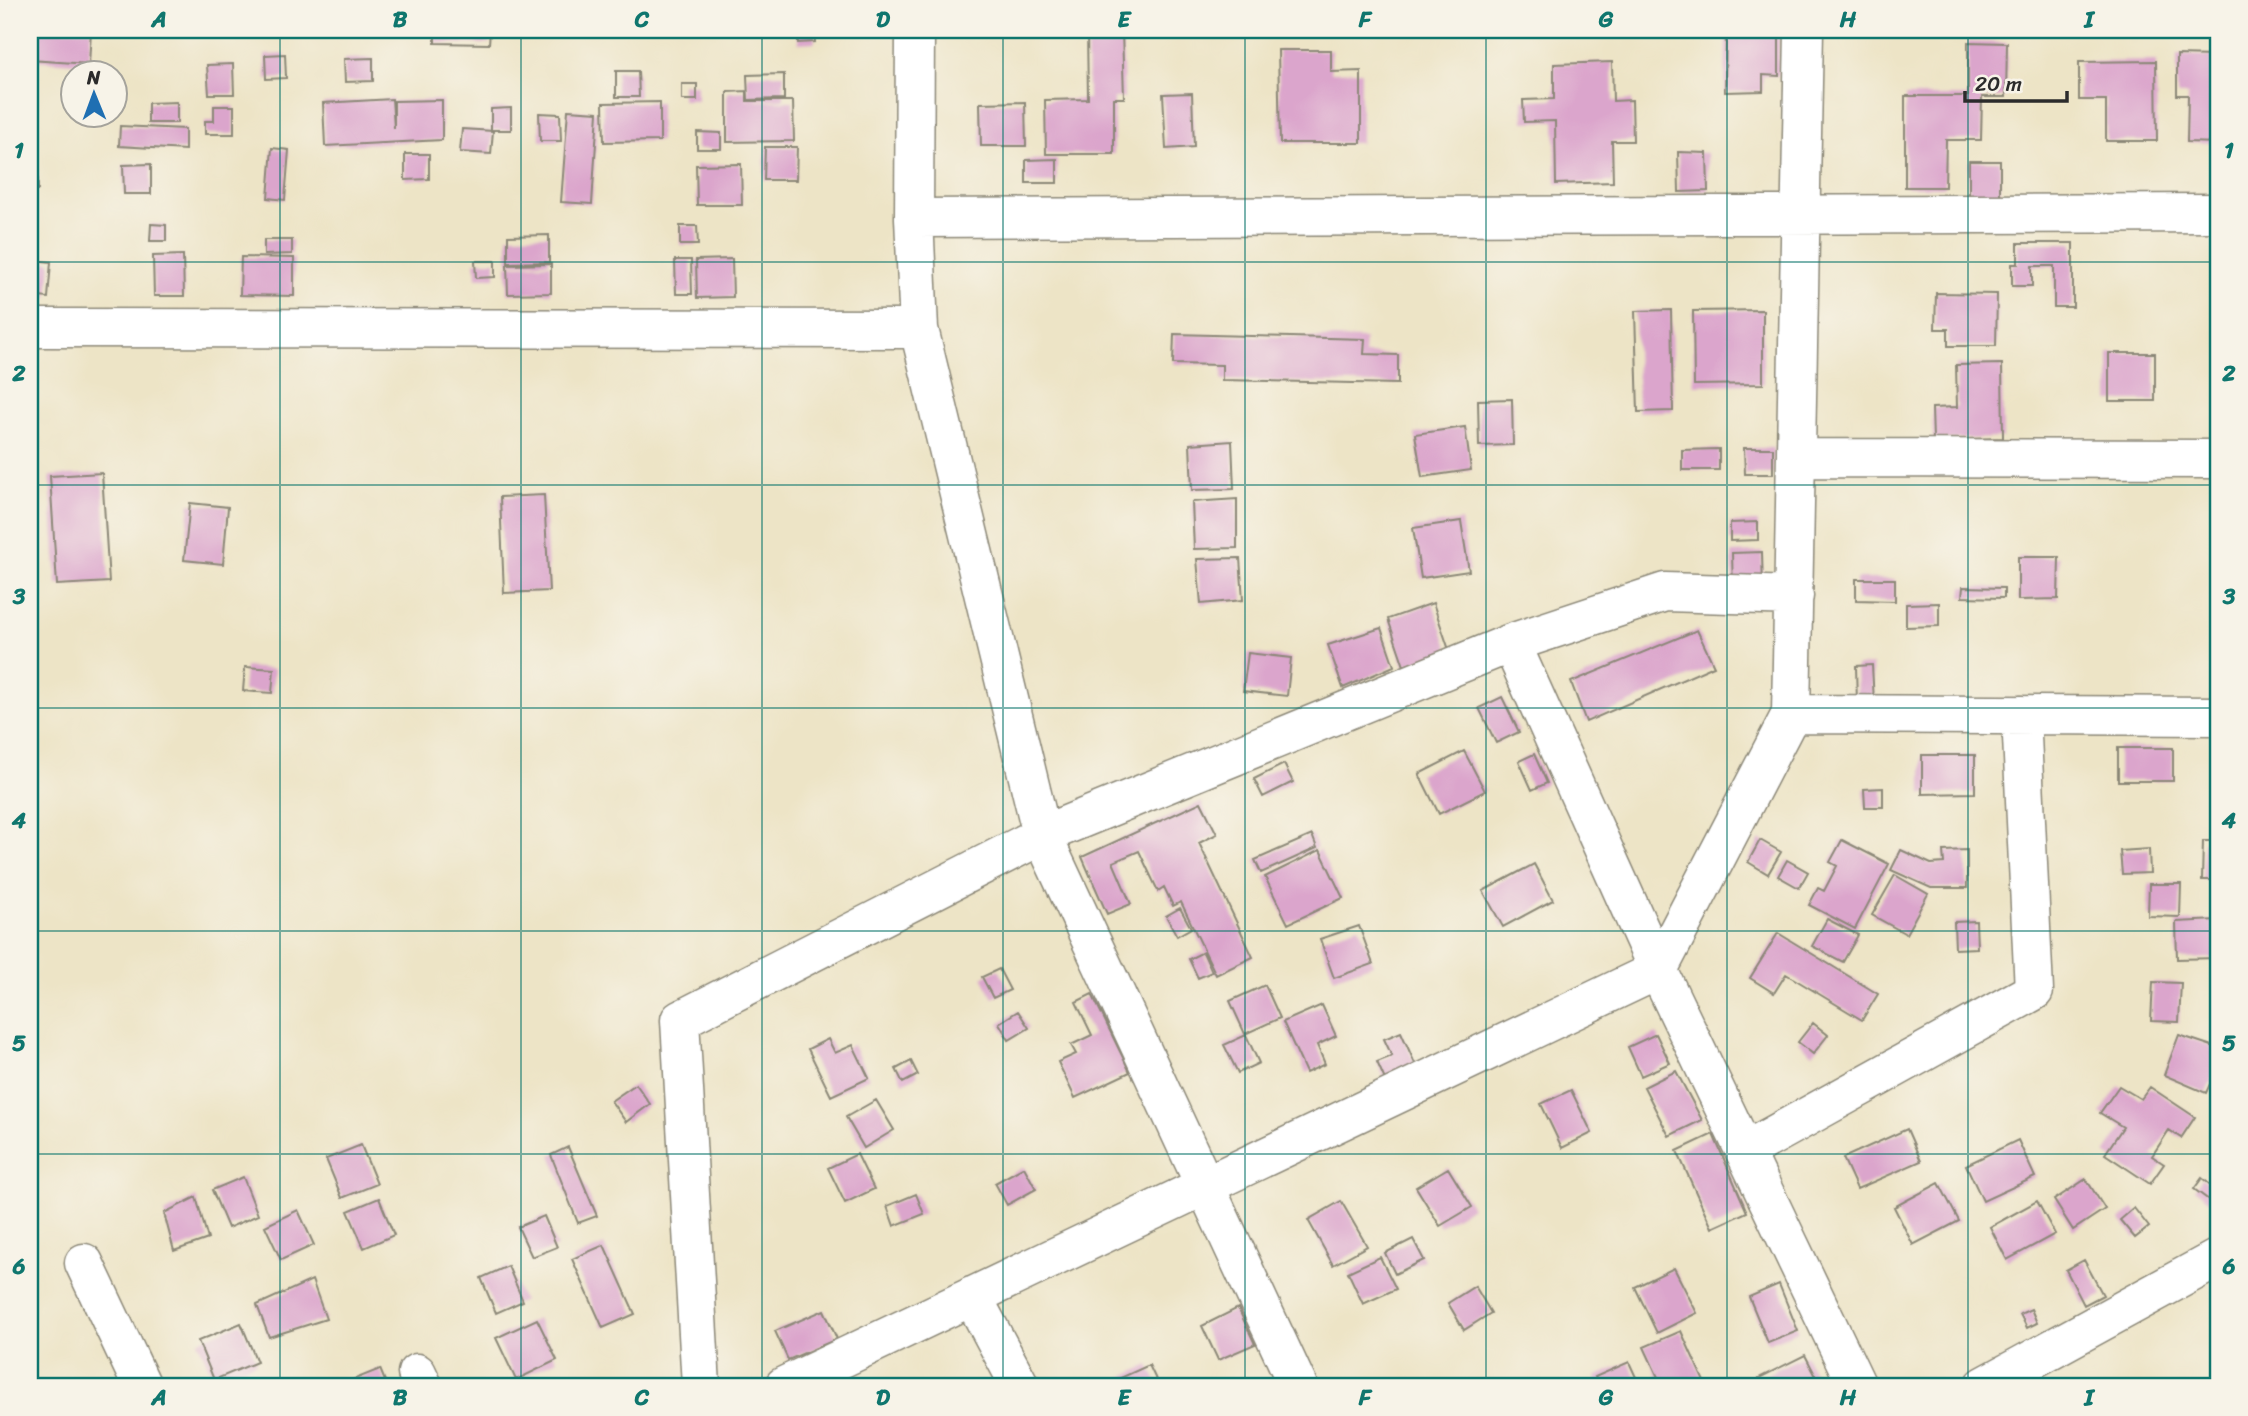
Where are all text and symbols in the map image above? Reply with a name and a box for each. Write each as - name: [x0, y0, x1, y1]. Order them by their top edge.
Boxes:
- text: A: [150, 0, 167, 40]
- text: B: [393, 0, 408, 40]
- text: C: [634, 0, 650, 40]
- text: D: [876, 0, 891, 40]
- text: E: [1118, 0, 1133, 40]
- text: F: [1358, 0, 1373, 40]
- text: G: [1598, 0, 1614, 40]
- text: H: [1839, 0, 1857, 40]
- text: I: [2083, 0, 2095, 40]
- north arrow: [60, 60, 130, 130]
- scale bar: [1965, 60, 2066, 104]
- text: N: [86, 61, 101, 94]
- text: 20 m: [1975, 65, 2022, 103]
- text: 1: [14, 130, 24, 171]
- text: 1: [2224, 130, 2234, 171]
- text: 2: [11, 353, 26, 394]
- text: 2: [2221, 353, 2236, 394]
- text: 3: [12, 576, 26, 617]
- text: 3: [2222, 576, 2236, 617]
- text: 4: [11, 800, 27, 841]
- text: 4: [2221, 800, 2237, 841]
- text: 5: [12, 1023, 26, 1064]
- text: 5: [2222, 1023, 2236, 1064]
- text: 6: [11, 1246, 26, 1287]
- text: 6: [2221, 1246, 2236, 1287]
- text: A: [150, 1377, 167, 1416]
- text: B: [393, 1377, 408, 1416]
- text: C: [634, 1377, 650, 1416]
- text: D: [876, 1377, 891, 1416]
- text: E: [1118, 1377, 1133, 1416]
- text: F: [1358, 1377, 1373, 1416]
- text: G: [1598, 1377, 1614, 1416]
- text: H: [1839, 1377, 1857, 1416]
- text: I: [2083, 1377, 2095, 1416]

